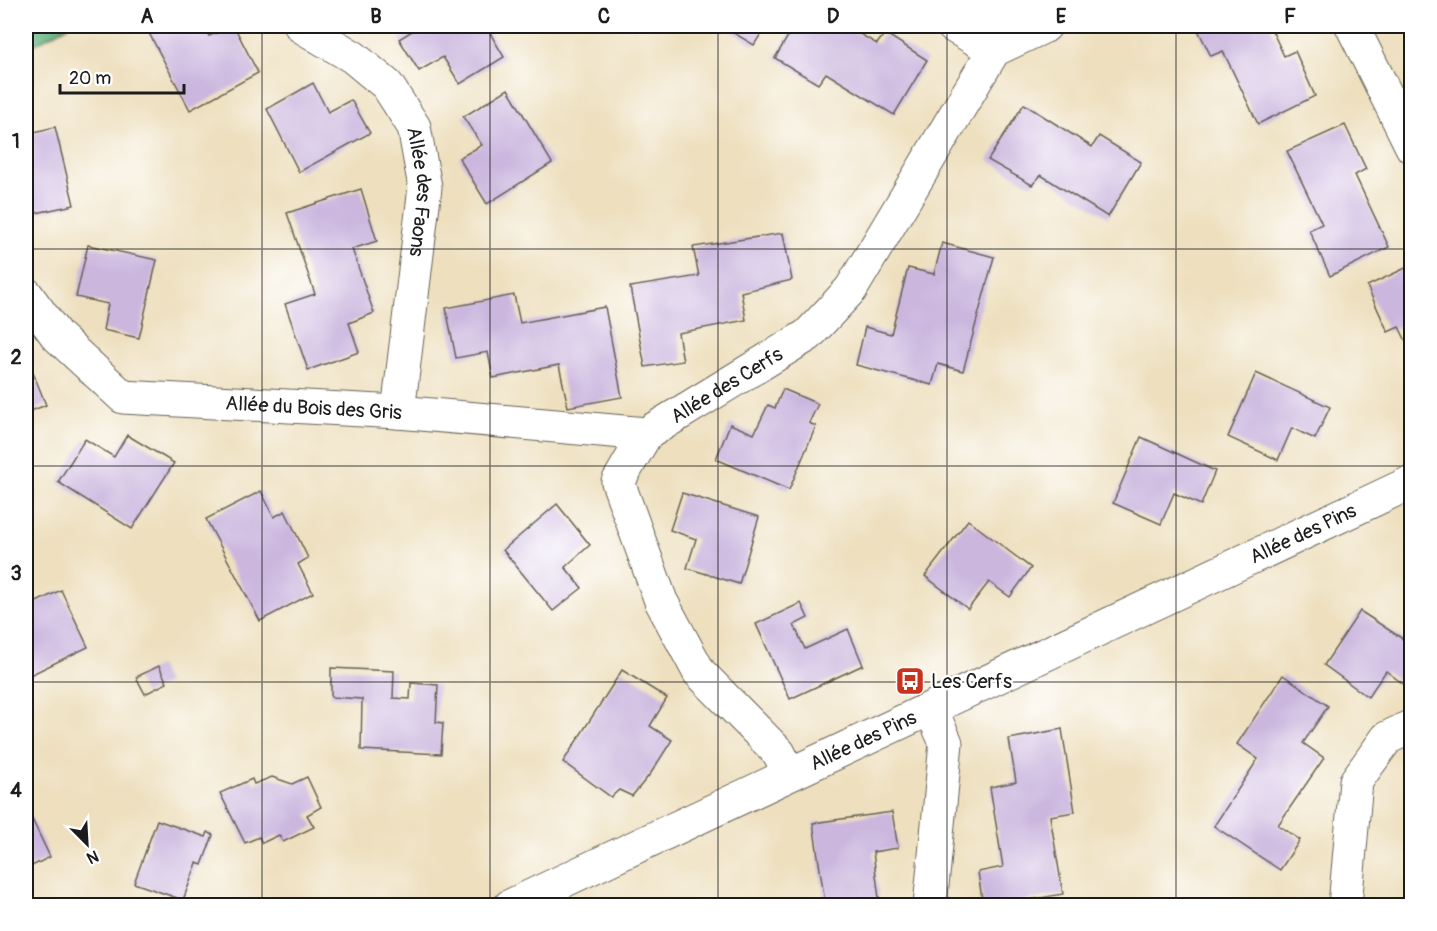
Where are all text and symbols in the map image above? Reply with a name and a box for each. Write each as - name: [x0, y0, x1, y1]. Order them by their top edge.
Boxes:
- text: A: [141, 4, 154, 29]
- text: B: [370, 4, 382, 29]
- text: C: [598, 4, 610, 29]
- text: D: [827, 4, 840, 29]
- text: E: [1056, 4, 1067, 29]
- text: F: [1284, 4, 1296, 29]
- scale bar: [60, 57, 184, 95]
- text: 20 m: [69, 67, 111, 90]
- street label: Allée des Faons: [402, 125, 438, 258]
- text: 1: [12, 129, 20, 154]
- street label: Allée des Cerfs: [666, 341, 787, 429]
- text: 2: [10, 345, 22, 370]
- street label: Allée du Bois des Gris: [225, 390, 403, 425]
- street label: Allée des Pins: [1245, 498, 1360, 569]
- text: 3: [10, 561, 22, 586]
- bus stop icon: Les Cerfs: [894, 665, 926, 697]
- place label: Les Cerfs: [931, 669, 1012, 694]
- street label: Allée des Pins: [806, 704, 920, 776]
- text: 4: [10, 778, 22, 803]
- north arrow: [57, 814, 117, 874]
- text: N: [84, 845, 102, 868]

